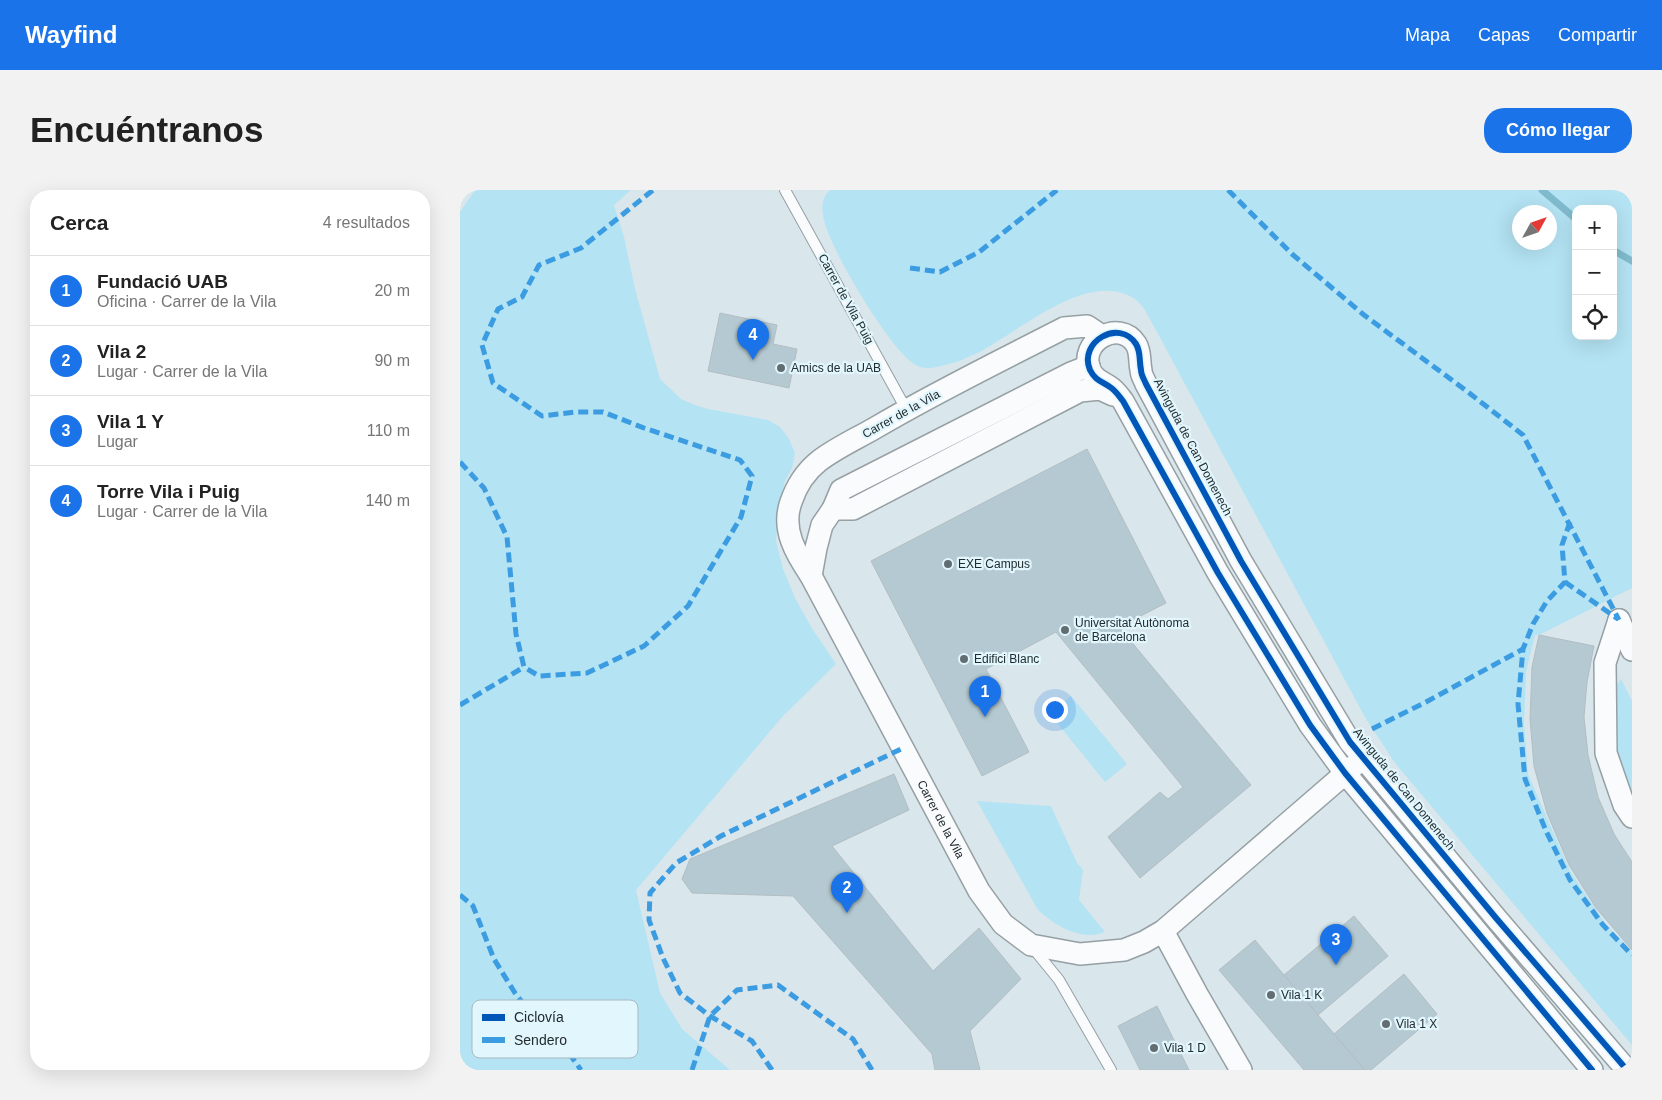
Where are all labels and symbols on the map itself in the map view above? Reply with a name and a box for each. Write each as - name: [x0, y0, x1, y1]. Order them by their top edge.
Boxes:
- north arrow: [1512, 205, 1557, 250]
- street label: Carrer de Vila Puig: [815, 251, 877, 347]
- pin: 4: [737, 319, 769, 360]
- place label: Amics de la UAB: [791, 361, 881, 375]
- marker: Amics de la UAB: [775, 362, 787, 374]
- street label: Avinguda de Can Domenech: [1151, 376, 1235, 518]
- street label: Carrer de la Vila: [860, 387, 942, 441]
- place label: EXE Campus: [958, 557, 1030, 571]
- marker: EXE Campus: [942, 558, 954, 570]
- place label: Universitat Autònoma de Barcelona: [1075, 616, 1189, 644]
- marker: Universitat Autònoma de Barcelona: [1059, 624, 1071, 636]
- place label: Edifici Blanc: [974, 652, 1039, 666]
- marker: Edifici Blanc: [958, 653, 970, 665]
- pin: 1: [969, 676, 1001, 717]
- your location: [1042, 697, 1068, 723]
- street label: Avinguda de Can Domenech: [1350, 725, 1458, 853]
- street label: Carrer de la Vila: [914, 778, 968, 861]
- pin: 2: [831, 872, 863, 913]
- pin: 3: [1320, 924, 1352, 965]
- place label: Vila 1 K: [1281, 988, 1322, 1002]
- marker: Vila 1 K: [1265, 989, 1277, 1001]
- legend: [472, 1000, 638, 1058]
- text: Ciclovía: [514, 1009, 564, 1025]
- place label: Vila 1 X: [1396, 1017, 1437, 1031]
- marker: Vila 1 X: [1380, 1018, 1392, 1030]
- text: Sendero: [514, 1032, 567, 1048]
- place label: Vila 1 D: [1164, 1041, 1206, 1055]
- marker: Vila 1 D: [1148, 1042, 1160, 1054]

